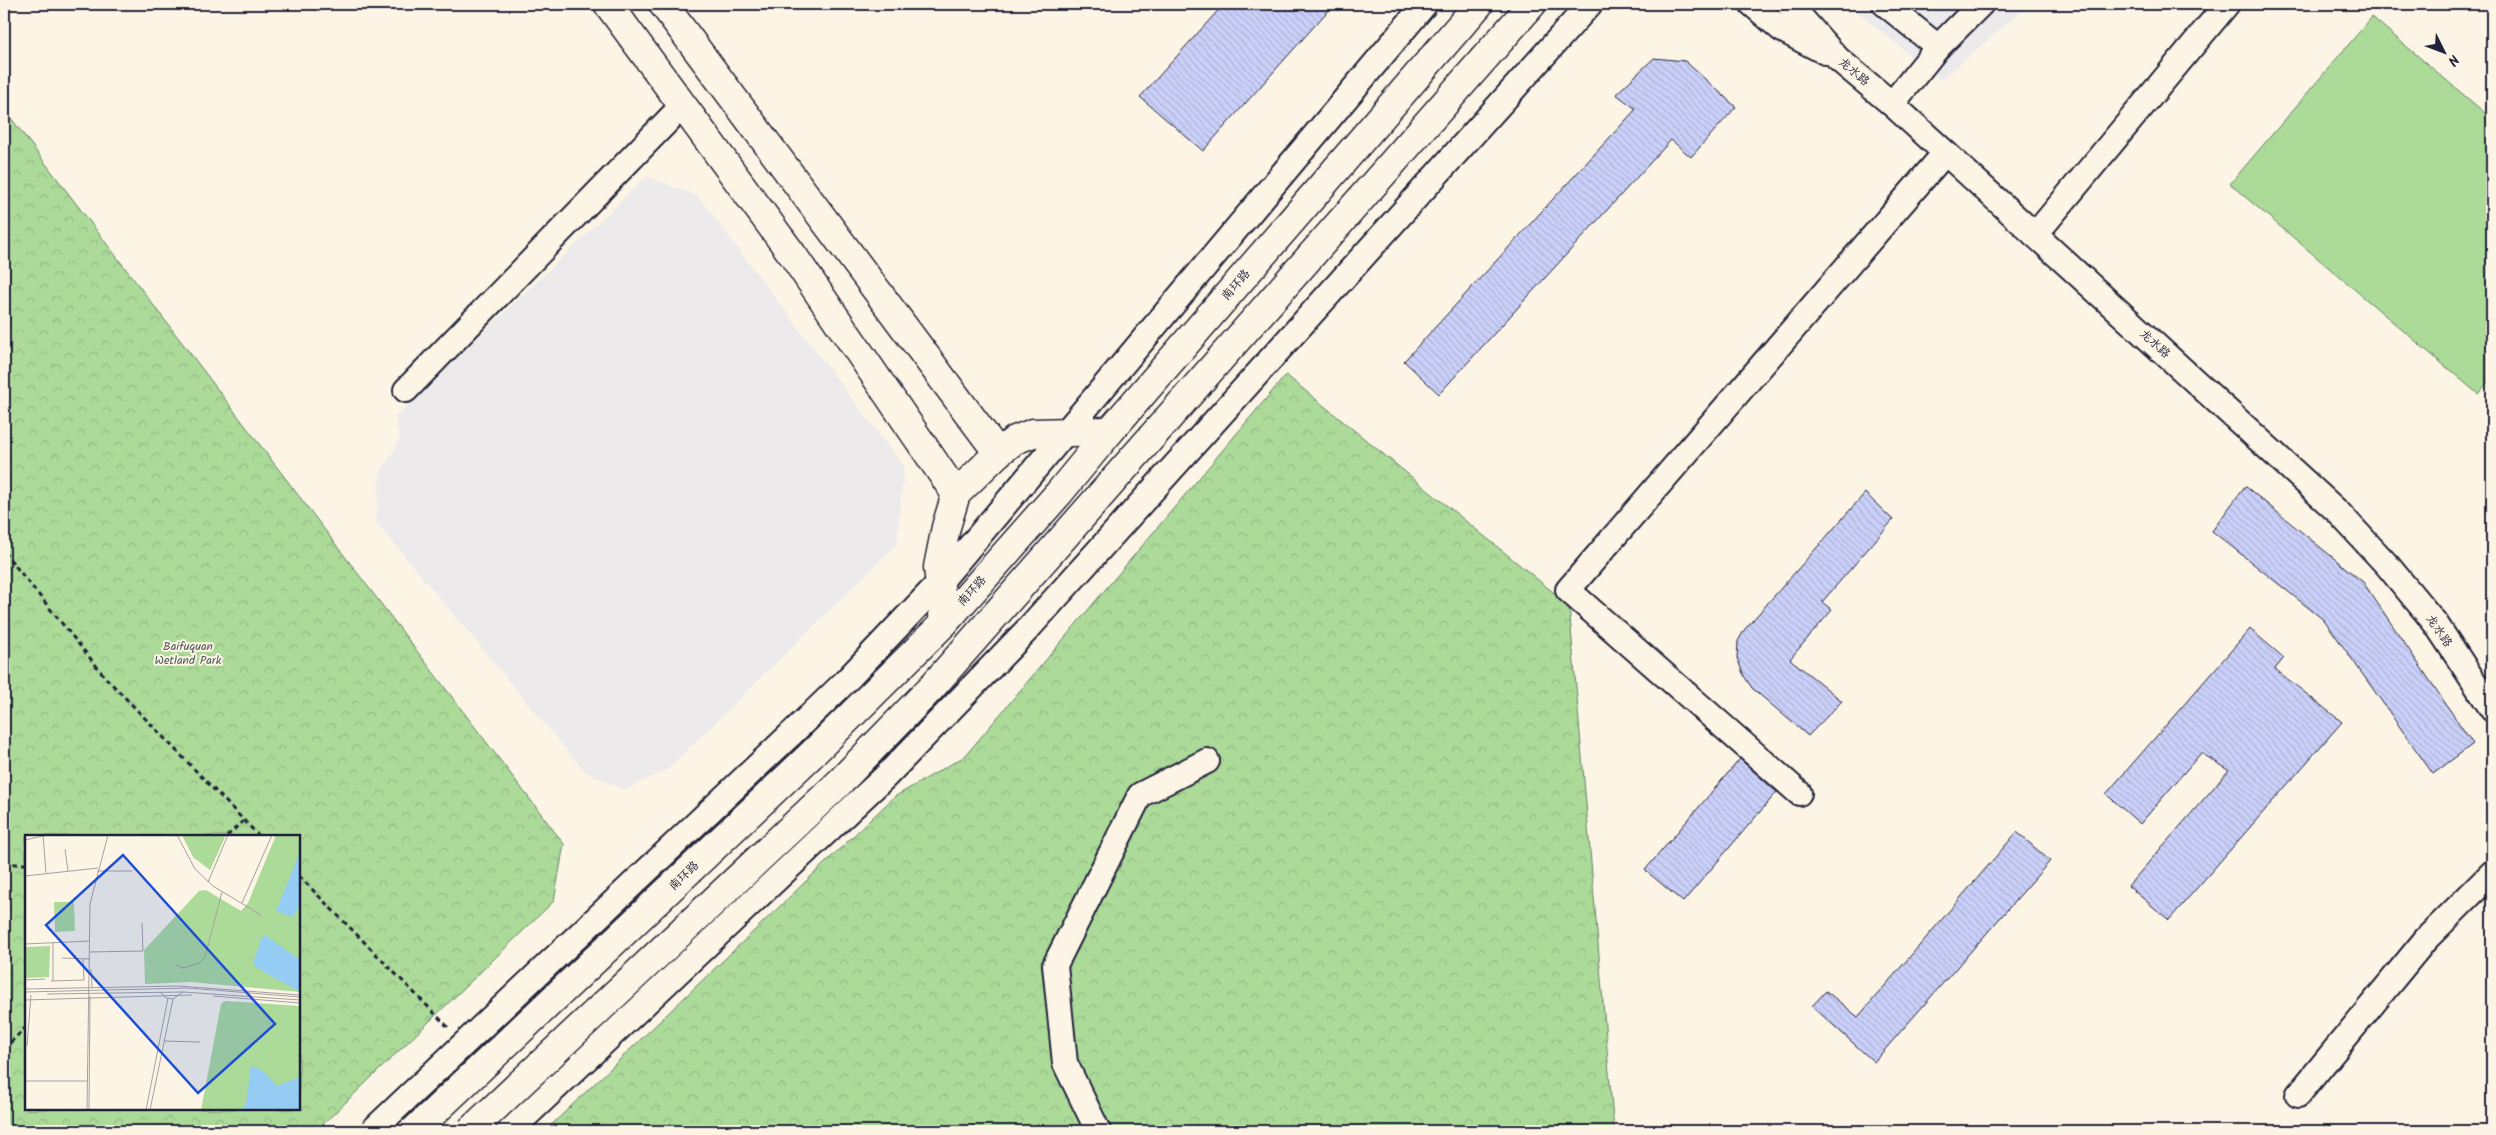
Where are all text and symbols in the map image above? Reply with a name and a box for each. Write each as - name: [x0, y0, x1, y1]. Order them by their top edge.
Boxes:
- north arrow: [2418, 28, 2468, 78]
- text: N: [2442, 49, 2464, 71]
- street label: 龙水路: [1834, 53, 1874, 91]
- street label: 南环路: [1217, 265, 1255, 305]
- street label: 龙水路: [2135, 325, 2175, 363]
- street label: 南环路: [953, 571, 991, 611]
- street label: 龙水路: [2421, 611, 2457, 651]
- park label: Baifuquan Wetland Park: [155, 637, 222, 670]
- inset map: [25, 835, 300, 1110]
- street label: 南环路: [664, 857, 704, 895]

